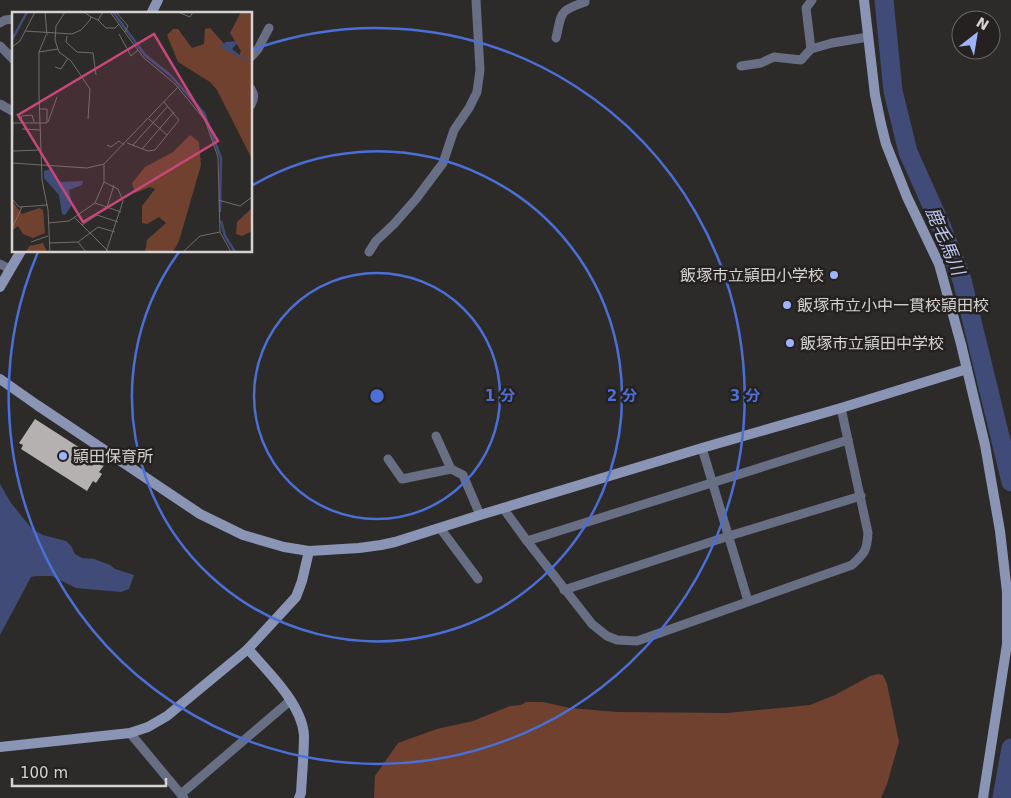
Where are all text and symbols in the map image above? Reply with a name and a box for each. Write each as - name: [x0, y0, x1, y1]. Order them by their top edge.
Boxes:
- north arrow: [951, 10, 1001, 60]
- inset map: [12, 12, 252, 252]
- text: N: [974, 14, 992, 34]
- water label: 鹿毛馬川: [922, 204, 970, 280]
- place label: 飯塚市立頴田小学校: [680, 266, 824, 285]
- marker: 飯塚市立頴田小学校: [828, 269, 840, 281]
- place label: 飯塚市立小中一貫校頴田校: [797, 296, 989, 315]
- marker: 飯塚市立小中一貫校頴田校: [781, 299, 793, 311]
- place label: 飯塚市立頴田中学校: [800, 334, 944, 353]
- marker: 飯塚市立頴田中学校: [784, 337, 796, 349]
- centre of rings: [368, 387, 386, 405]
- text: 1 分: [485, 387, 515, 405]
- text: 2 分: [607, 387, 637, 405]
- text: 3 分: [730, 387, 760, 405]
- place label: 頴田保育所: [73, 447, 153, 466]
- marker: 頴田保育所: [57, 450, 69, 462]
- scale bar: [12, 756, 166, 788]
- text: 100 m: [20, 764, 68, 782]

